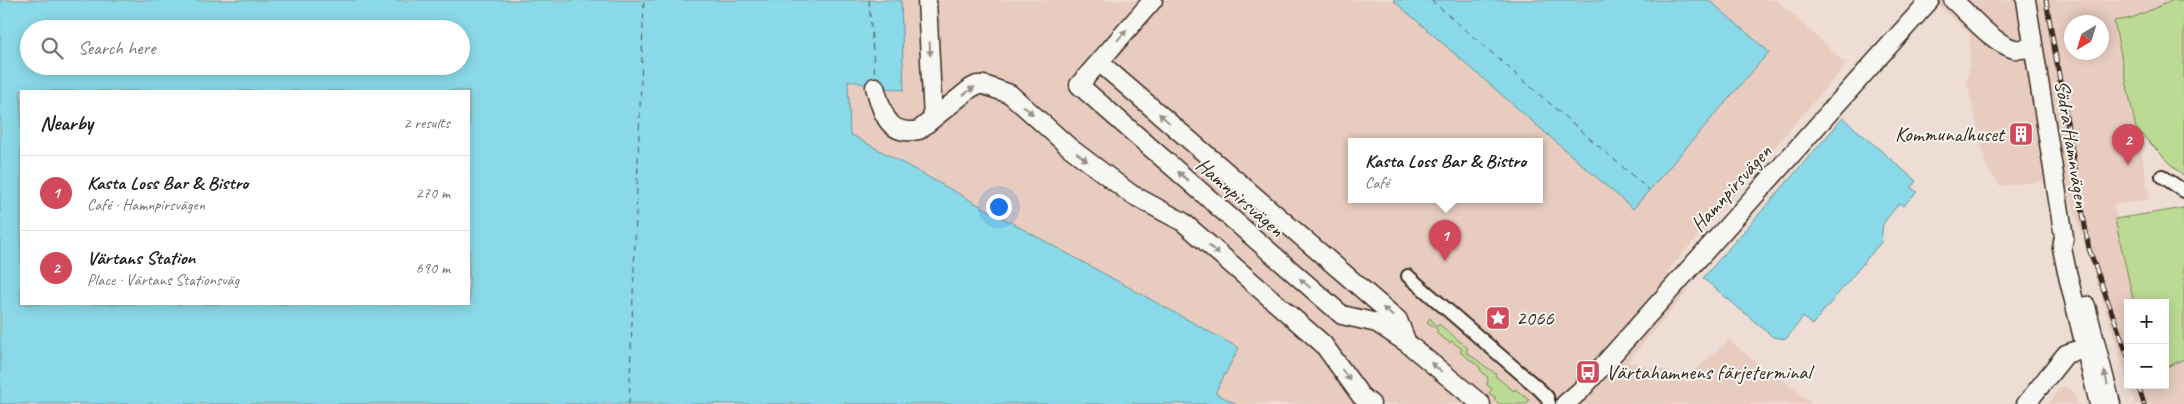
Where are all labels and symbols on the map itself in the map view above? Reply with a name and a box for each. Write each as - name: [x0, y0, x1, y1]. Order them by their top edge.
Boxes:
- north arrow: [2064, 15, 2109, 60]
- one-way arrow: [1116, 30, 1128, 42]
- one-way arrow: [926, 41, 934, 57]
- street label: Södra Hamnvägen: [2049, 78, 2095, 210]
- one-way arrow: [962, 86, 975, 96]
- one-way arrow: [1021, 104, 1033, 116]
- one-way arrow: [1159, 112, 1171, 124]
- place label: Kommunalhuset: [1895, 121, 2006, 147]
- building icon: Kommunalhuset: [2008, 121, 2034, 147]
- pin: 2: [2112, 124, 2144, 165]
- street label: Hamnpirsvägen: [1685, 139, 1777, 237]
- one-way arrow: [1075, 152, 1089, 162]
- street label: Hamnpirsvägen: [1190, 152, 1290, 243]
- one-way arrow: [1177, 170, 1189, 182]
- your location: [986, 194, 1012, 220]
- pin: 1: [1429, 220, 1461, 261]
- one-way arrow: [1208, 244, 1220, 256]
- one-way arrow: [1300, 277, 1312, 289]
- place icon: 2066: [1485, 305, 1511, 331]
- place label: 2066: [1516, 305, 1554, 331]
- one-way arrow: [1382, 306, 1395, 317]
- bus stop icon: Värtahamnens färjeterminal: [1575, 359, 1601, 385]
- place label: Värtahamnens färjeterminal: [1606, 359, 1815, 385]
- one-way arrow: [1431, 361, 1443, 373]
- one-way arrow: [1341, 368, 1351, 382]
- one-way arrow: [2102, 370, 2110, 385]

